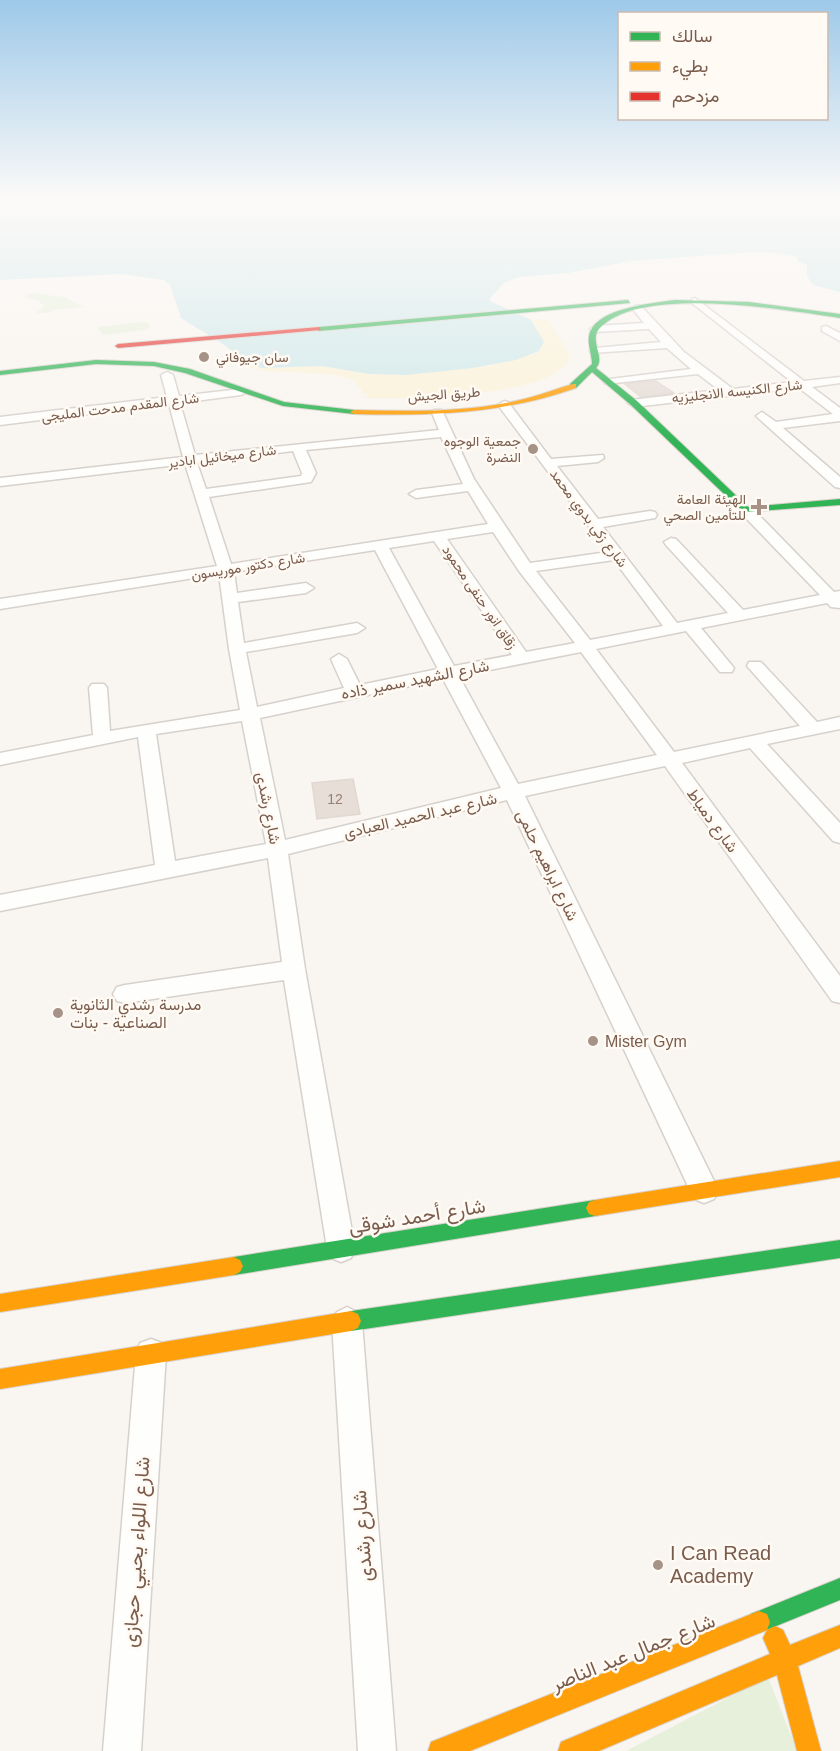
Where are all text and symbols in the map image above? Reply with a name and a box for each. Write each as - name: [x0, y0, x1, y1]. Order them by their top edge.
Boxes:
- legend: [618, 12, 828, 120]
- text: سالك: [672, 26, 712, 46]
- text: بطيء: [672, 56, 708, 81]
- text: مزدحم: [672, 86, 719, 108]
- place label: سان جيوفاني: [216, 349, 289, 369]
- marker: سان جيوفاني: [197, 350, 211, 364]
- street label: شارع الكنيسه الانجليزيه: [671, 376, 803, 409]
- street label: طريق الجيش: [407, 383, 481, 406]
- street label: شارع المقدم مدحت المليجى: [40, 389, 200, 428]
- place label: جمعية الوجوه النضرة: [444, 433, 521, 466]
- street label: شارع ميخائيل ابادير: [166, 441, 277, 474]
- marker: جمعية الوجوه النضرة: [526, 442, 540, 456]
- street label: شارع زكي بدوي محمد: [544, 466, 631, 573]
- place label: الهيئة العامة للتأمين الصحي: [664, 491, 746, 527]
- marker: الهيئة العامة للتأمين الصحي: [750, 498, 768, 516]
- street label: زقاق انور حنفى محمود: [439, 542, 521, 653]
- street label: شارع دكتور موريسون: [190, 549, 307, 586]
- street label: شارع الشهيد سمير ذاده: [340, 657, 491, 705]
- street label: شارع رشدى: [250, 771, 284, 846]
- street label: شارع دمياط: [681, 785, 741, 857]
- street label: شارع عبد الحميد العبادى: [342, 790, 499, 844]
- house number: 12: [327, 791, 343, 807]
- street label: شارع ابراهيم حلمى: [511, 807, 582, 925]
- place label: مدرسة رشدي الثانوية الصناعية - بنات: [70, 996, 201, 1032]
- marker: مدرسة رشدي الثانوية الصناعية - بنات: [51, 1006, 65, 1020]
- place label: Mister Gym: [605, 1033, 687, 1050]
- marker: Mister Gym: [586, 1034, 600, 1048]
- street label: شارع أحمد شوقى: [347, 1194, 487, 1241]
- street label: شارع اللواء يحيي حجازى: [118, 1456, 160, 1649]
- street label: شارع رشدى: [348, 1489, 379, 1582]
- place label: I Can Read Academy: [670, 1542, 771, 1587]
- marker: I Can Read Academy: [651, 1558, 665, 1572]
- street label: شارع جمال عبد الناصر: [547, 1609, 719, 1698]

